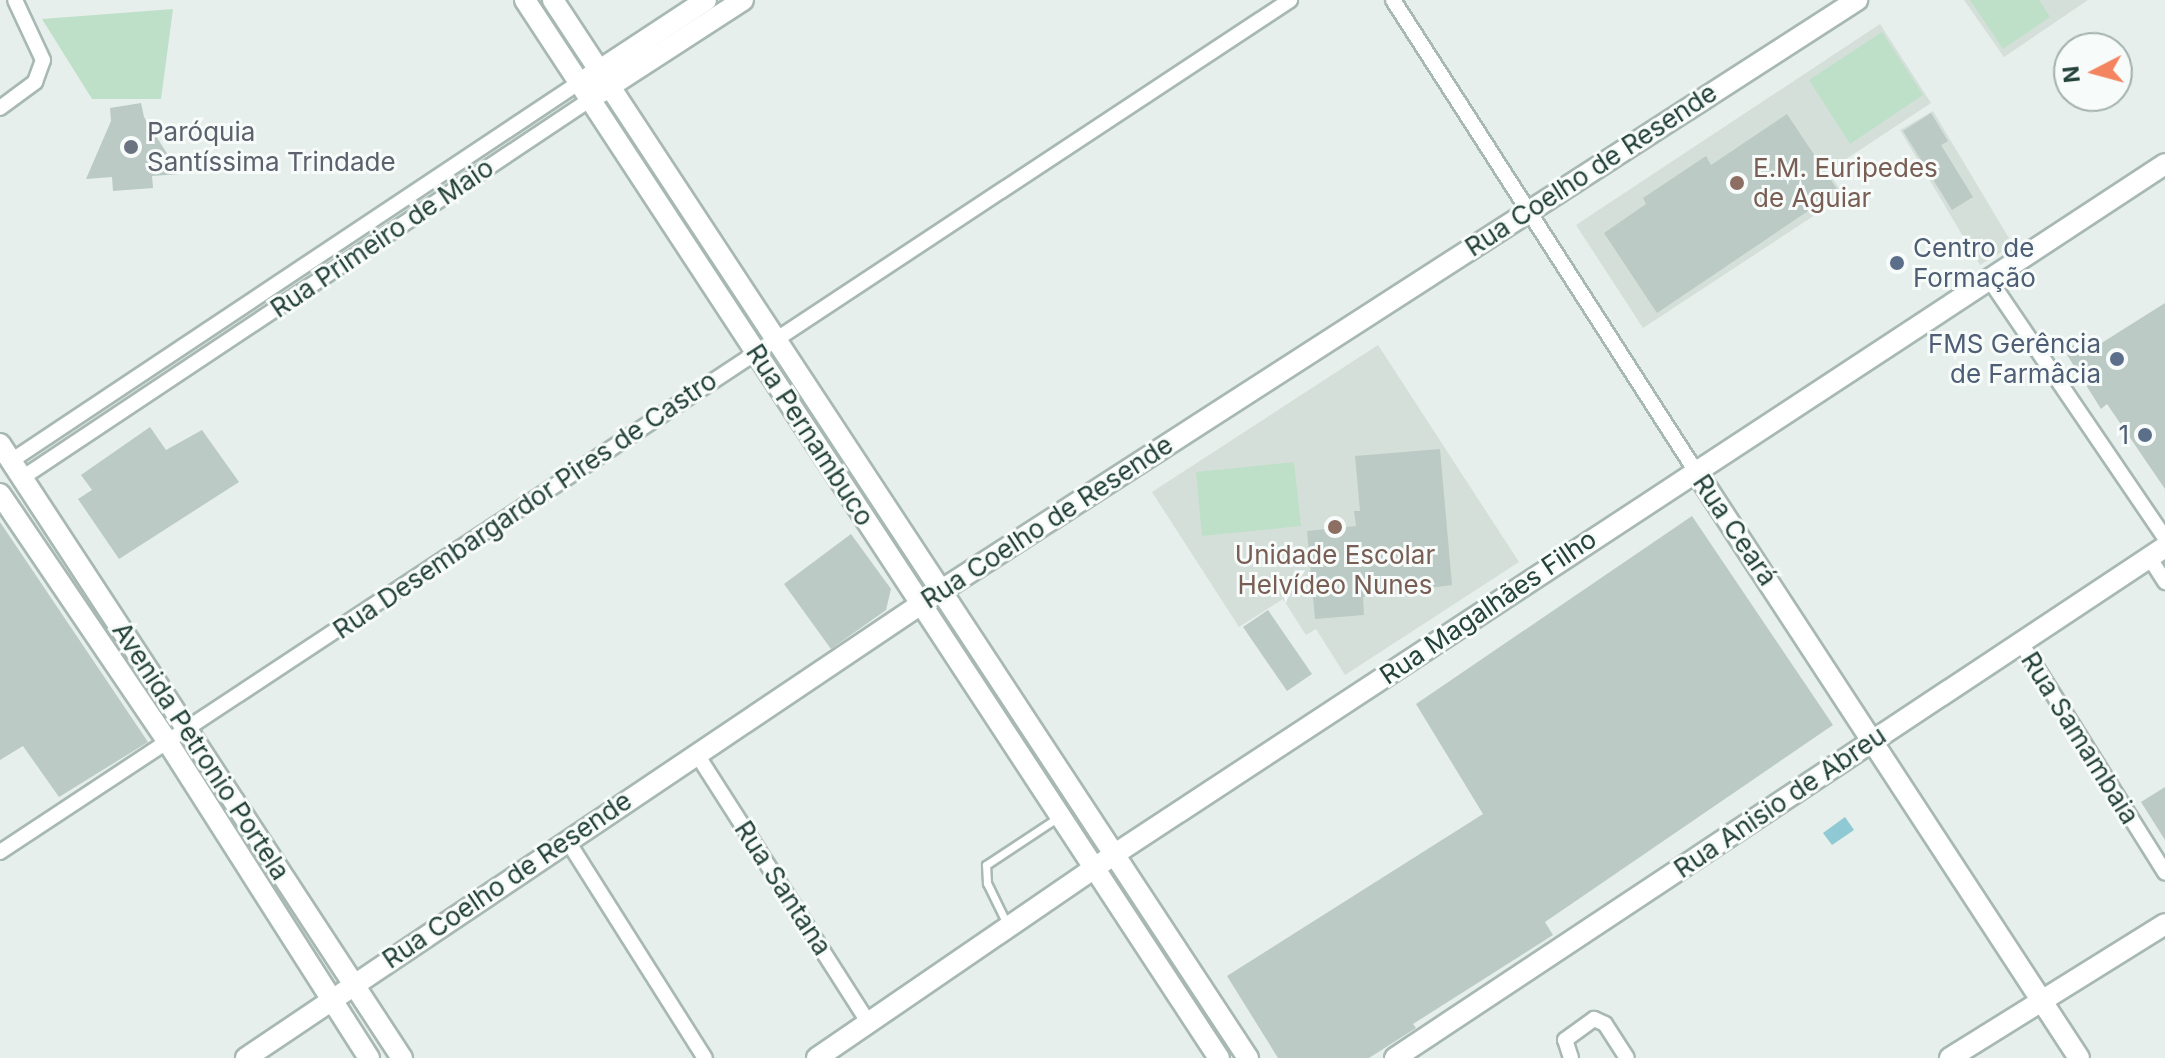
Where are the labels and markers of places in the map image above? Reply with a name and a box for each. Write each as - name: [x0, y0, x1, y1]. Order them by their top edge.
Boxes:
- place label: Paróquia Santíssima Trindade: [147, 116, 396, 178]
- marker: Paróquia Santíssima Trindade: [122, 138, 140, 156]
- place label: E.M. Euripedes de Aguiar: [1753, 152, 1938, 214]
- marker: E.M. Euripedes de Aguiar: [1728, 174, 1746, 192]
- place label: Centro de Formação: [1913, 232, 2036, 294]
- marker: Centro de Formação: [1888, 254, 1906, 272]
- place label: FMS Gerência de Farmâcia: [1928, 328, 2101, 390]
- marker: FMS Gerência de Farmâcia: [2108, 350, 2126, 368]
- place label: 1: [2118, 419, 2129, 451]
- marker: 1: [2136, 426, 2154, 444]
- marker: Unidade Escolar Helvídeo Nunes: [1326, 518, 1344, 536]
- place label: Unidade Escolar Helvídeo Nunes: [1235, 539, 1435, 600]

